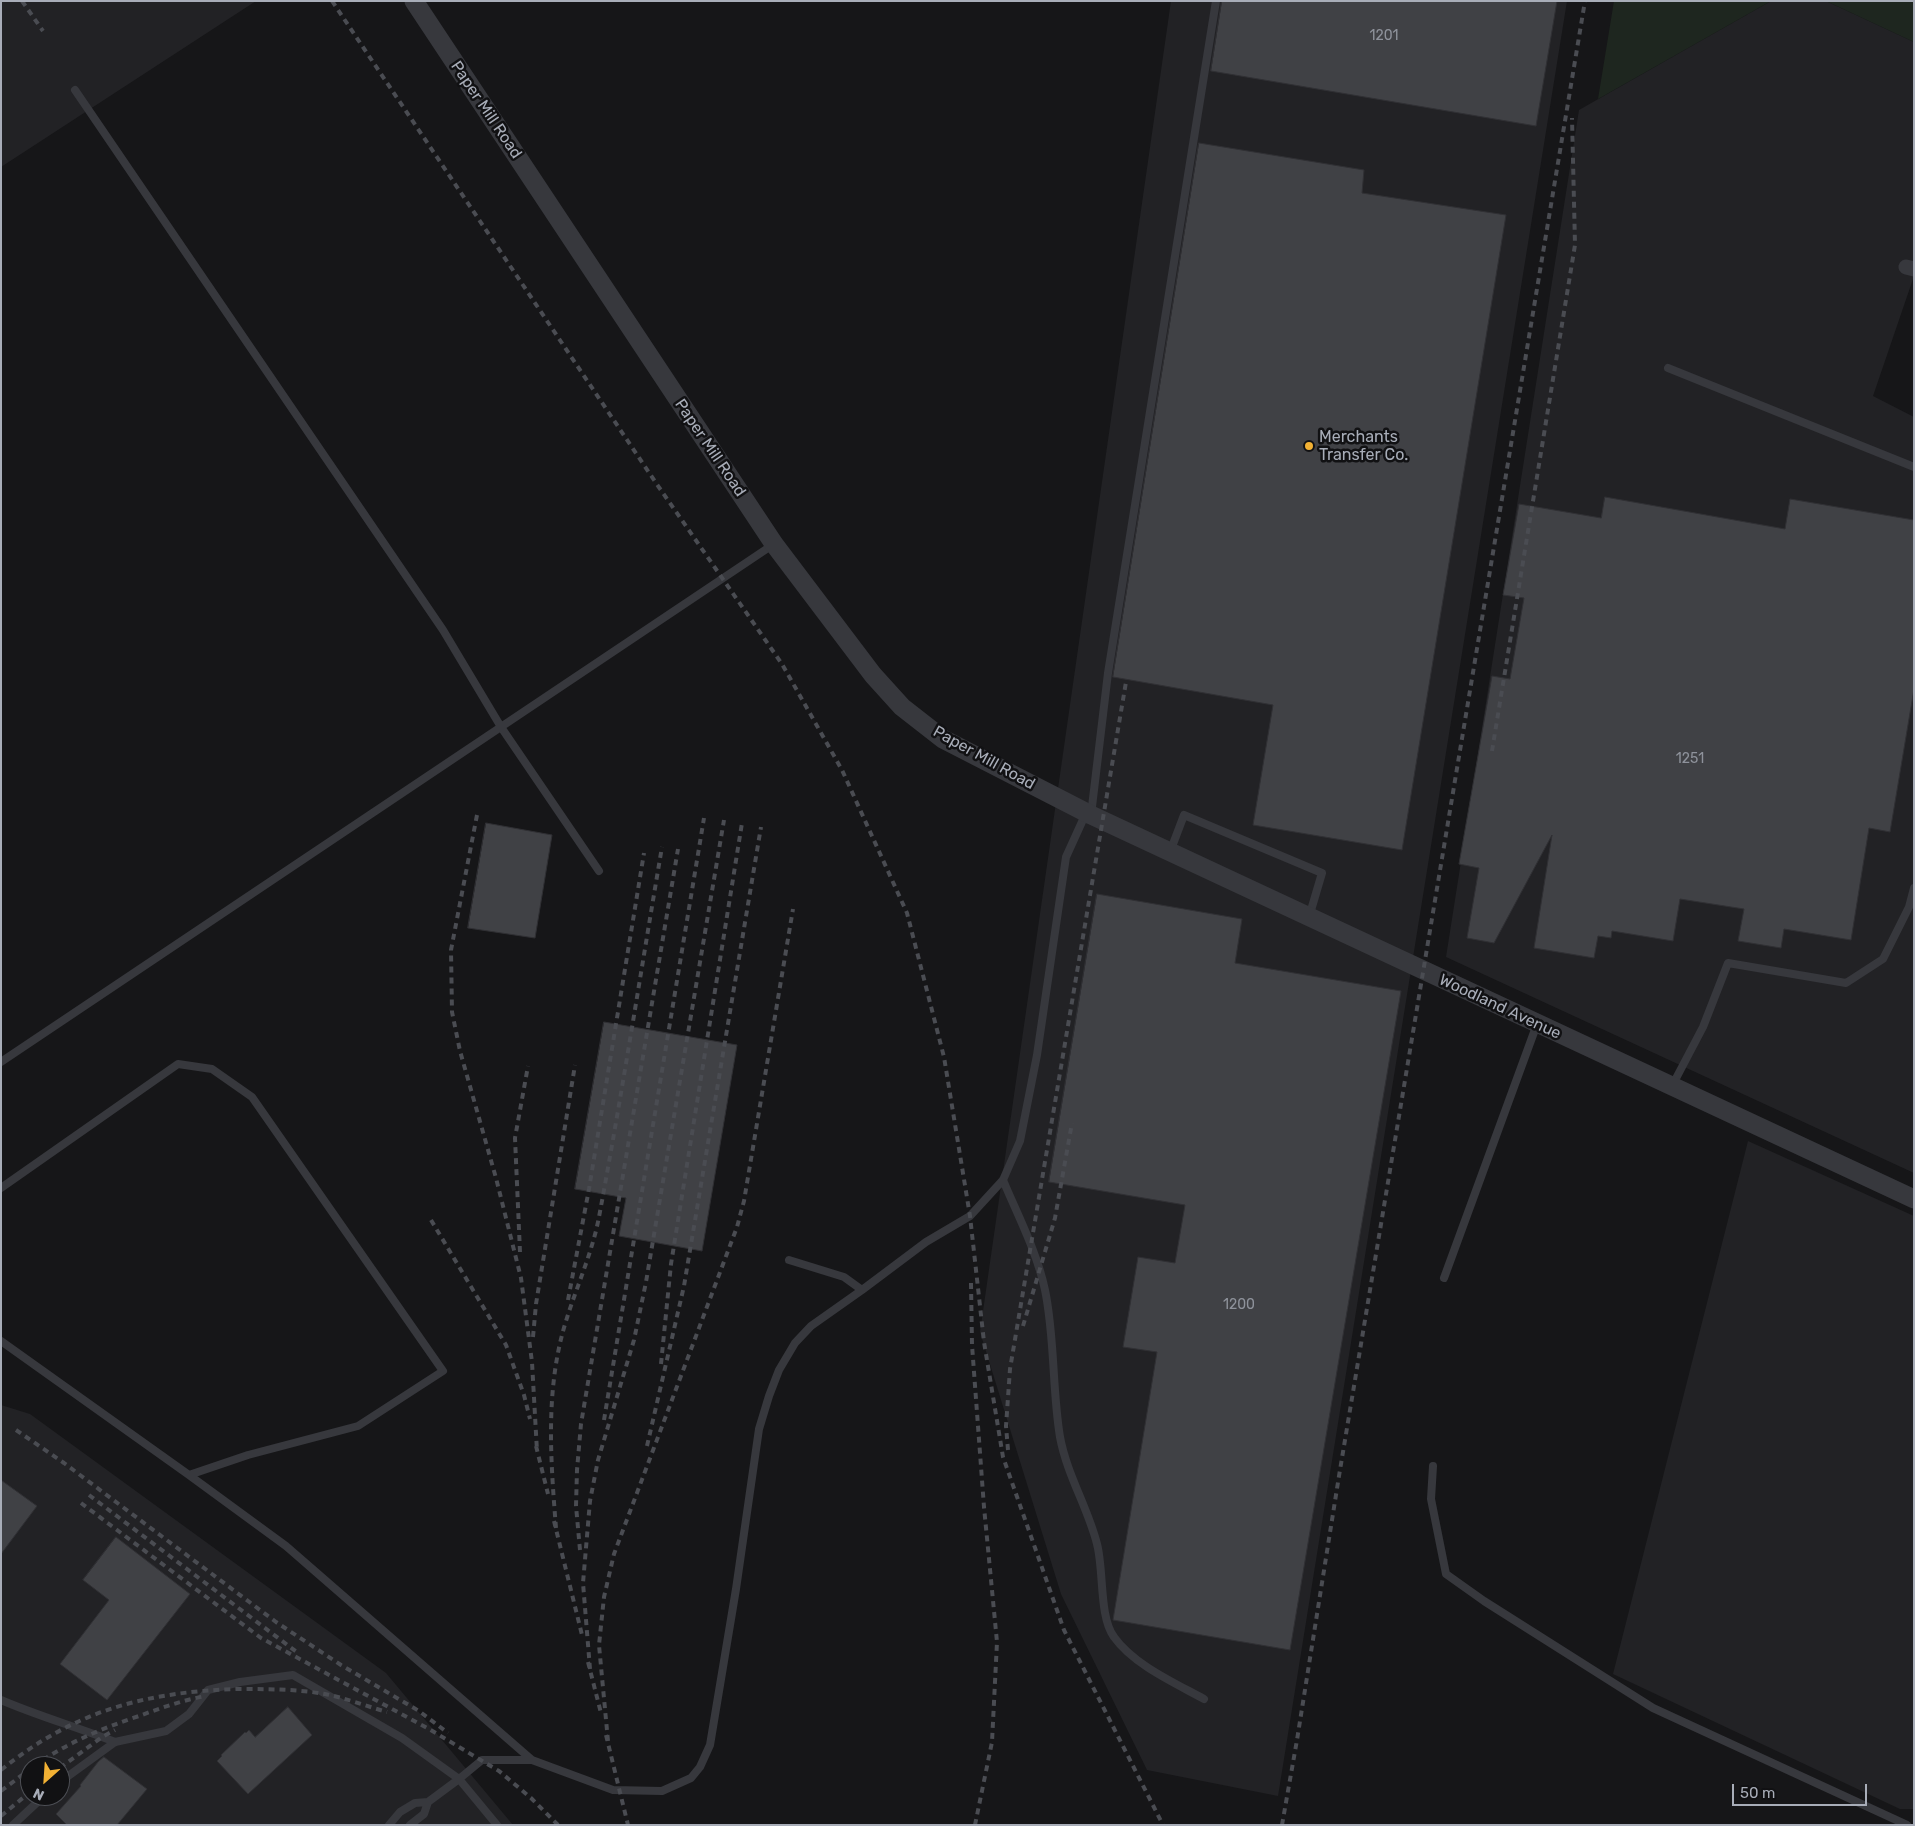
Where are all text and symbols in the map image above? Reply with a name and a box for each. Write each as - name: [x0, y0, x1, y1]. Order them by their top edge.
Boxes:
- house number: 1201: [1369, 28, 1399, 44]
- street label: Paper Mill Road: [446, 58, 526, 162]
- street label: Paper Mill Road: [670, 396, 750, 500]
- place label: Merchants Transfer Co.: [1319, 427, 1408, 465]
- marker: Merchants Transfer Co.: [1303, 440, 1315, 452]
- street label: Paper Mill Road: [930, 722, 1038, 794]
- house number: 1251: [1676, 751, 1704, 767]
- street label: Woodland Avenue: [1436, 970, 1564, 1044]
- house number: 1200: [1223, 1297, 1255, 1313]
- north arrow: [20, 1756, 70, 1806]
- scale bar: [1735, 1774, 1870, 1806]
- text: N: [30, 1784, 47, 1804]
- text: 50 m: [1740, 1784, 1775, 1802]

